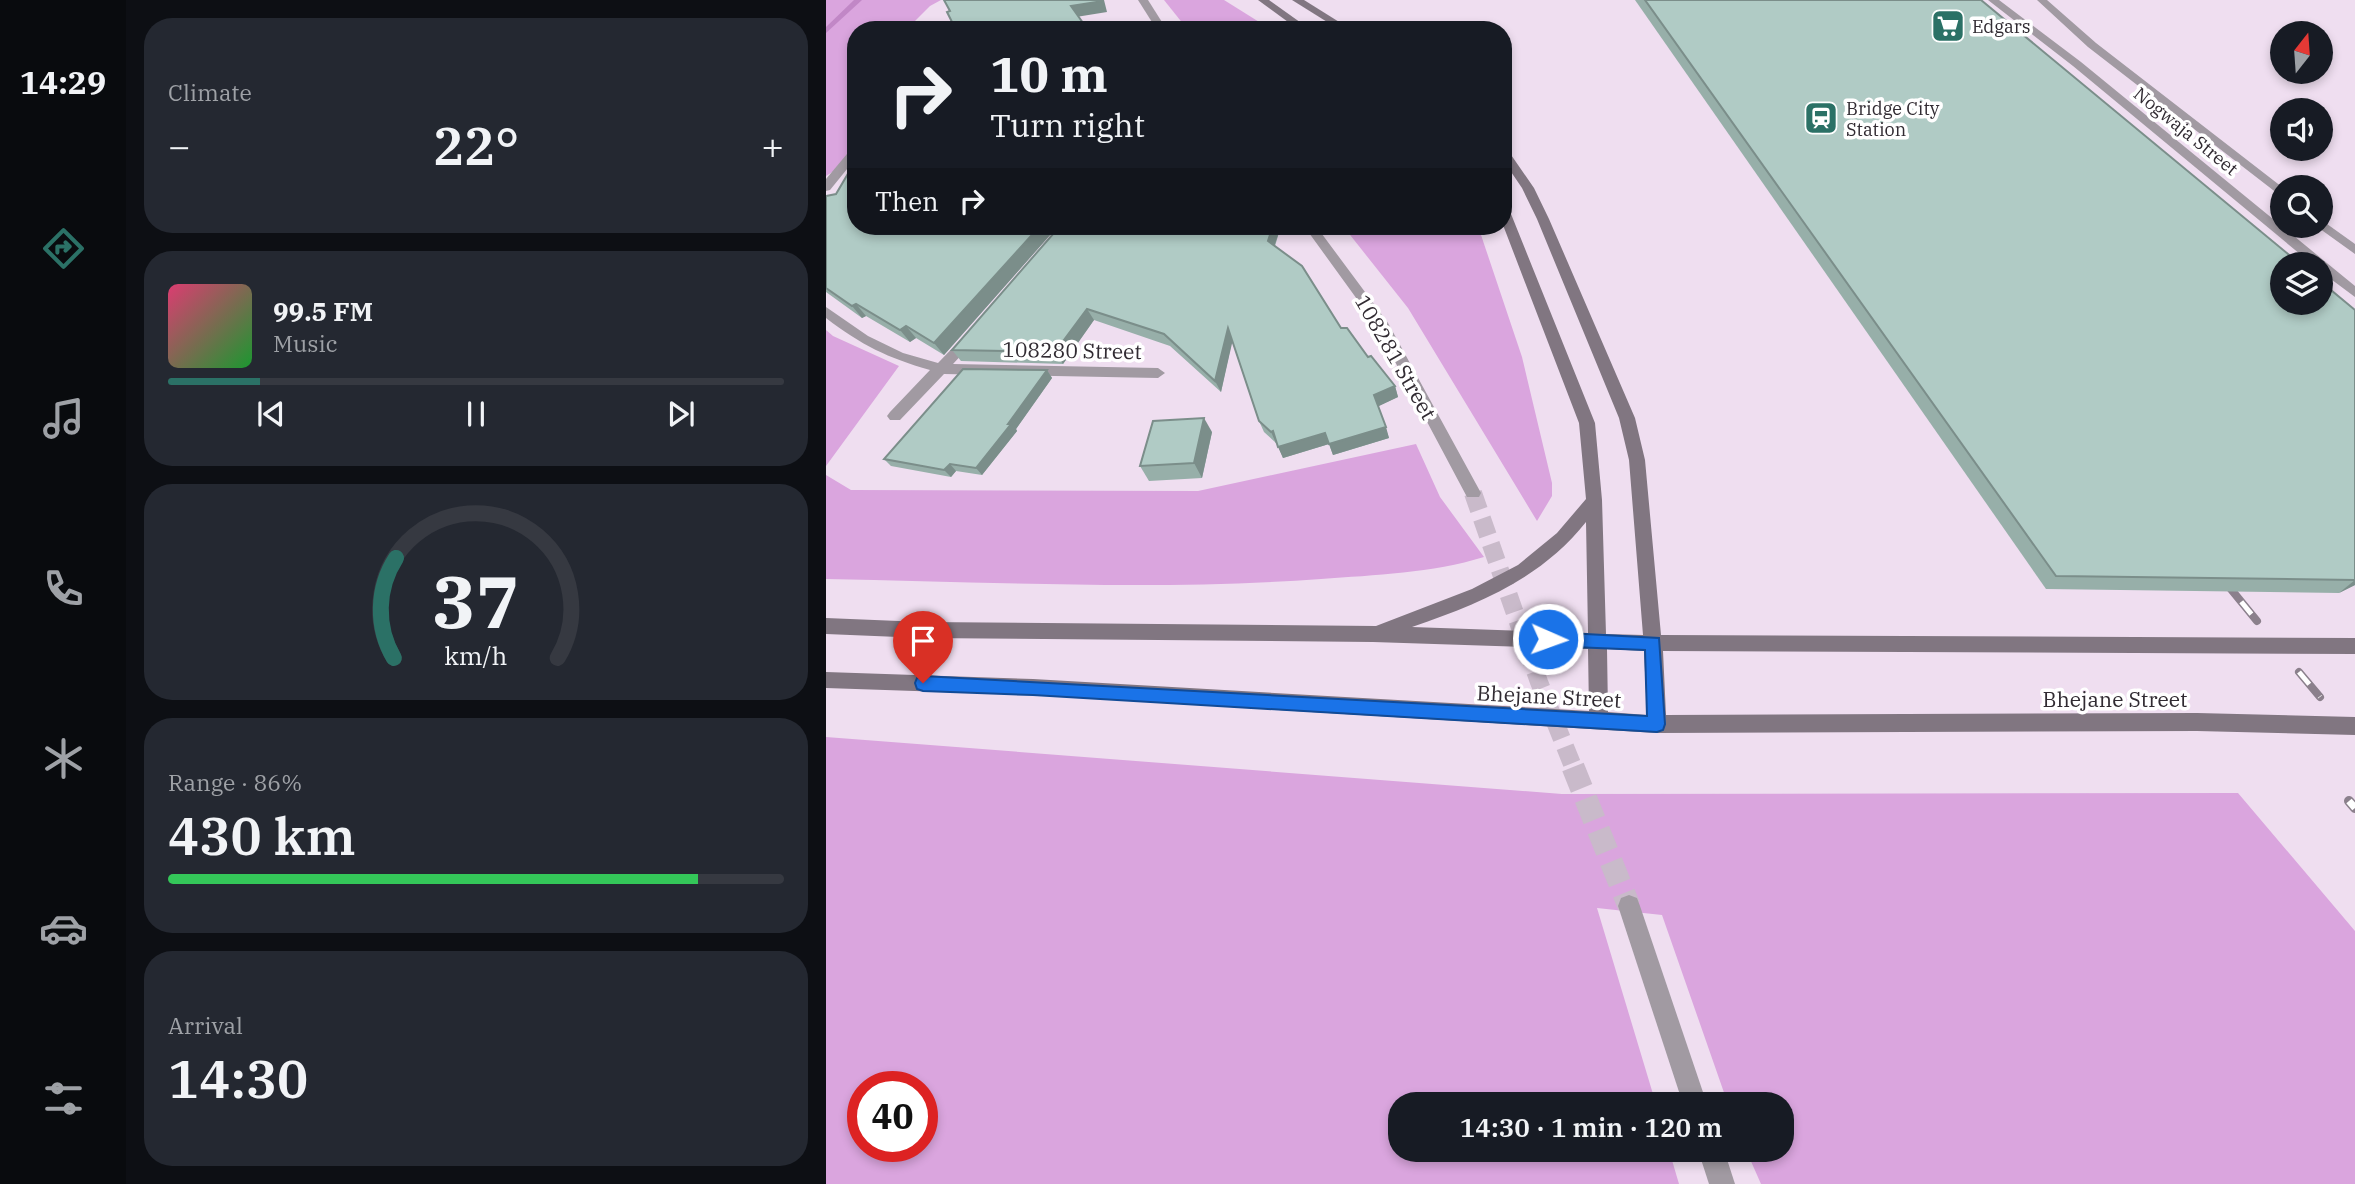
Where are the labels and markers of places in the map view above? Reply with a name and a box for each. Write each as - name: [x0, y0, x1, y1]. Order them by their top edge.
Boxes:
- supermarket icon: Edgars: [1929, 7, 1967, 45]
- place label: Edgars: [1972, 15, 2031, 38]
- place label: Bridge City Station: [1846, 97, 1940, 141]
- station icon: Bridge City Station: [1802, 99, 1840, 137]
- pin: [893, 611, 953, 683]

